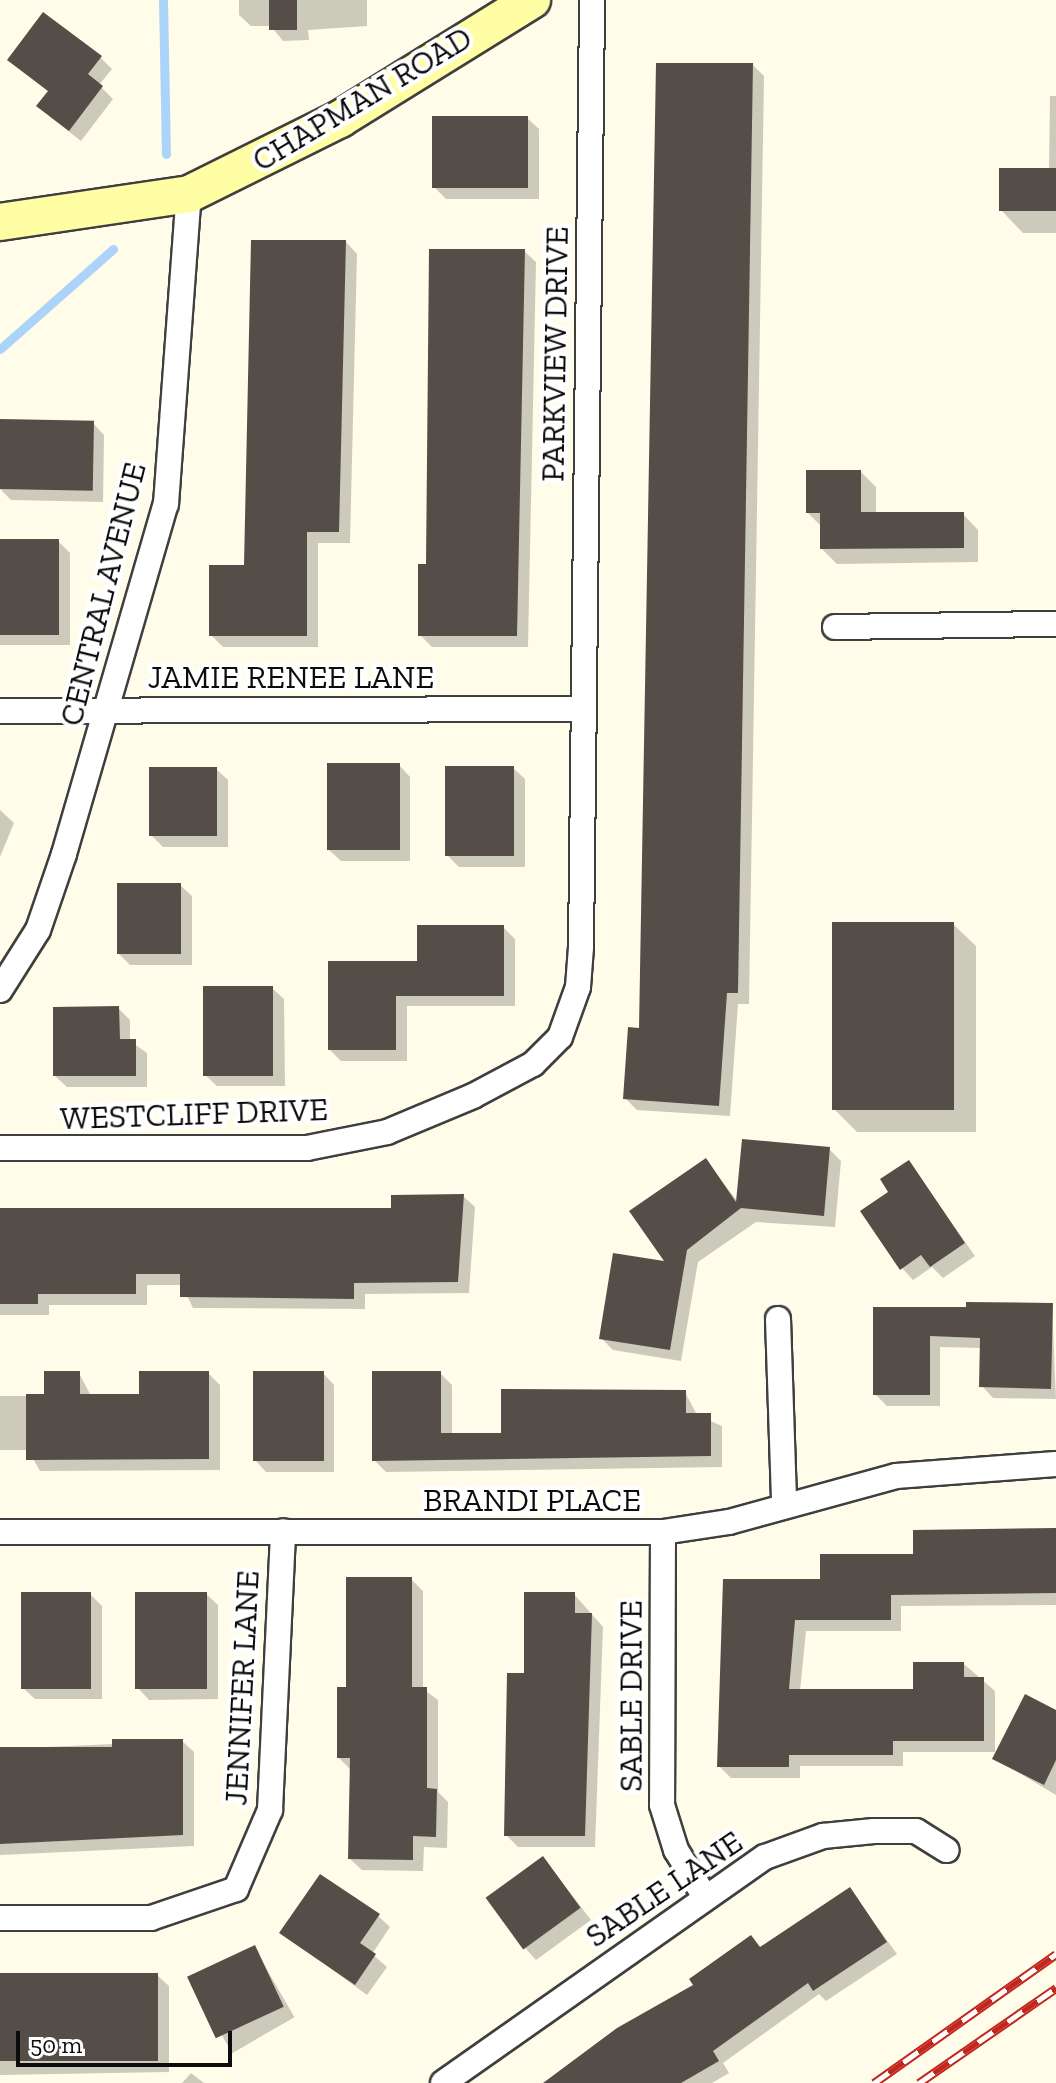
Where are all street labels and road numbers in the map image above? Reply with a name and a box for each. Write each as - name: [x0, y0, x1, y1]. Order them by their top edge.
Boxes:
- street label: CHAPMAN ROAD: [246, 18, 478, 180]
- street label: PARKVIEW DRIVE: [534, 225, 576, 483]
- street label: CENTRAL AVENUE: [52, 458, 154, 730]
- street label: JAMIE RENEE LANE: [148, 658, 434, 696]
- street label: WESTCLIFF DRIVE: [59, 1090, 329, 1138]
- street label: BRANDI PLACE: [423, 1481, 641, 1519]
- street label: JENNIFER LANE: [217, 1570, 267, 1806]
- street label: SABLE DRIVE: [612, 1600, 650, 1792]
- street label: SABLE LANE: [578, 1823, 750, 1955]

